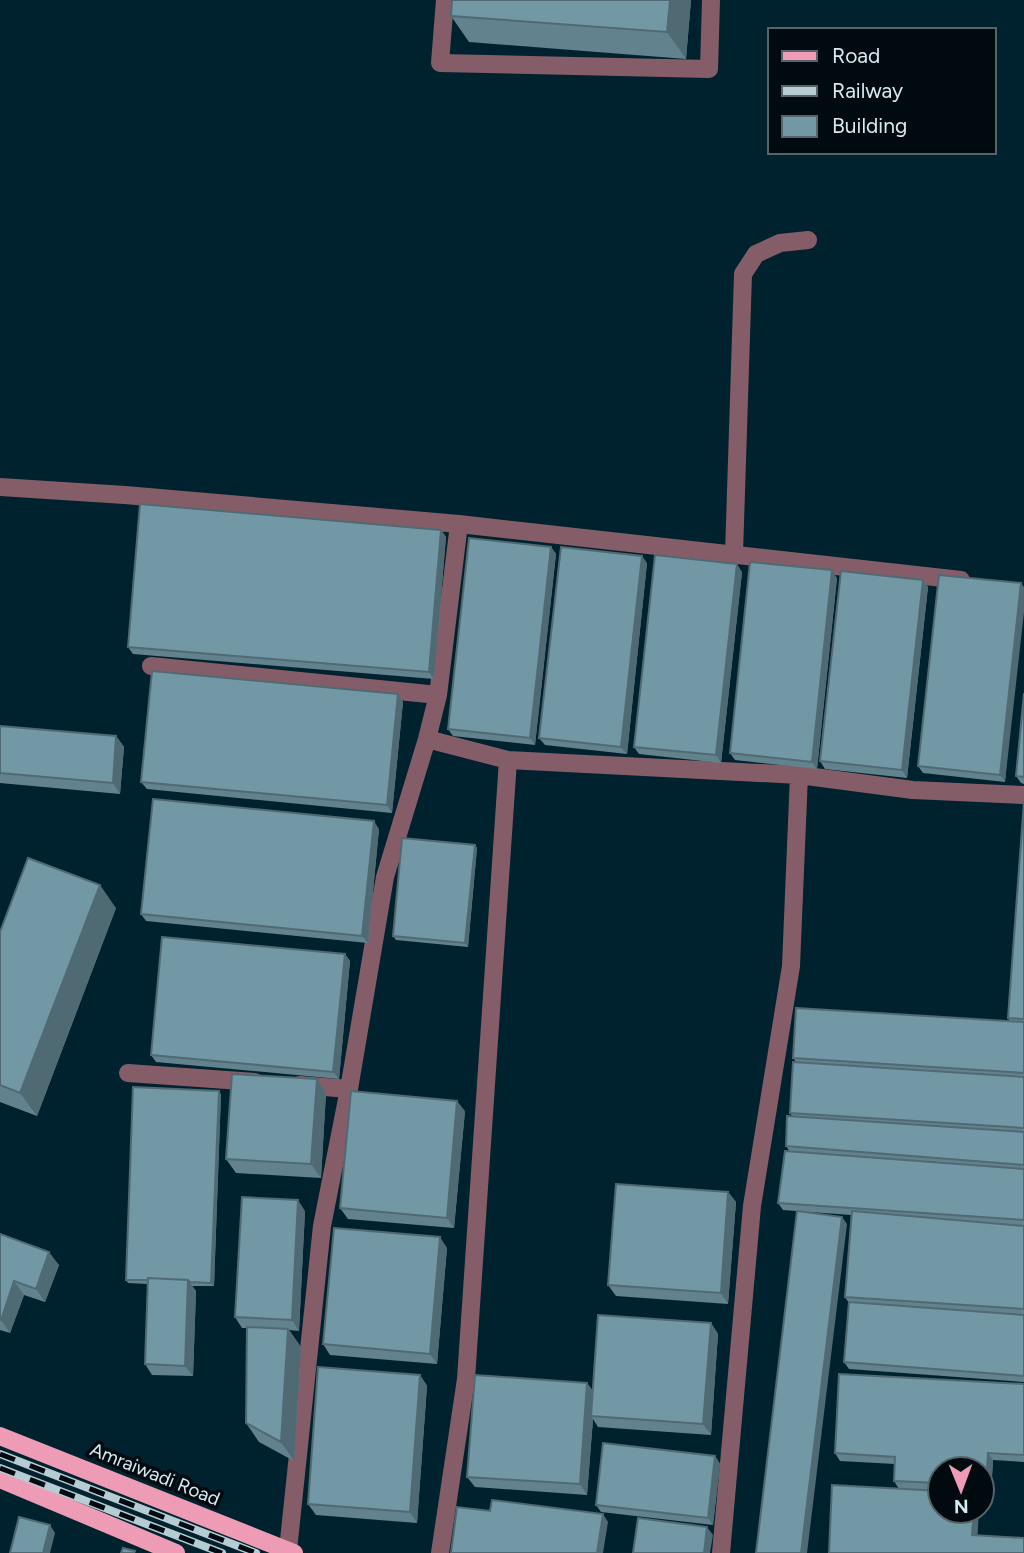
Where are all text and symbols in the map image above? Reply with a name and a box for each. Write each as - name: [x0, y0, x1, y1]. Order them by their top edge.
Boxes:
- legend: [768, 28, 996, 154]
- text: Road: [832, 43, 880, 68]
- text: Railway: [832, 78, 903, 103]
- text: Building: [832, 113, 907, 138]
- street label: Amraiwadi Road: [87, 1438, 223, 1510]
- north arrow: [926, 1455, 996, 1525]
- text: N: [954, 1495, 969, 1518]

